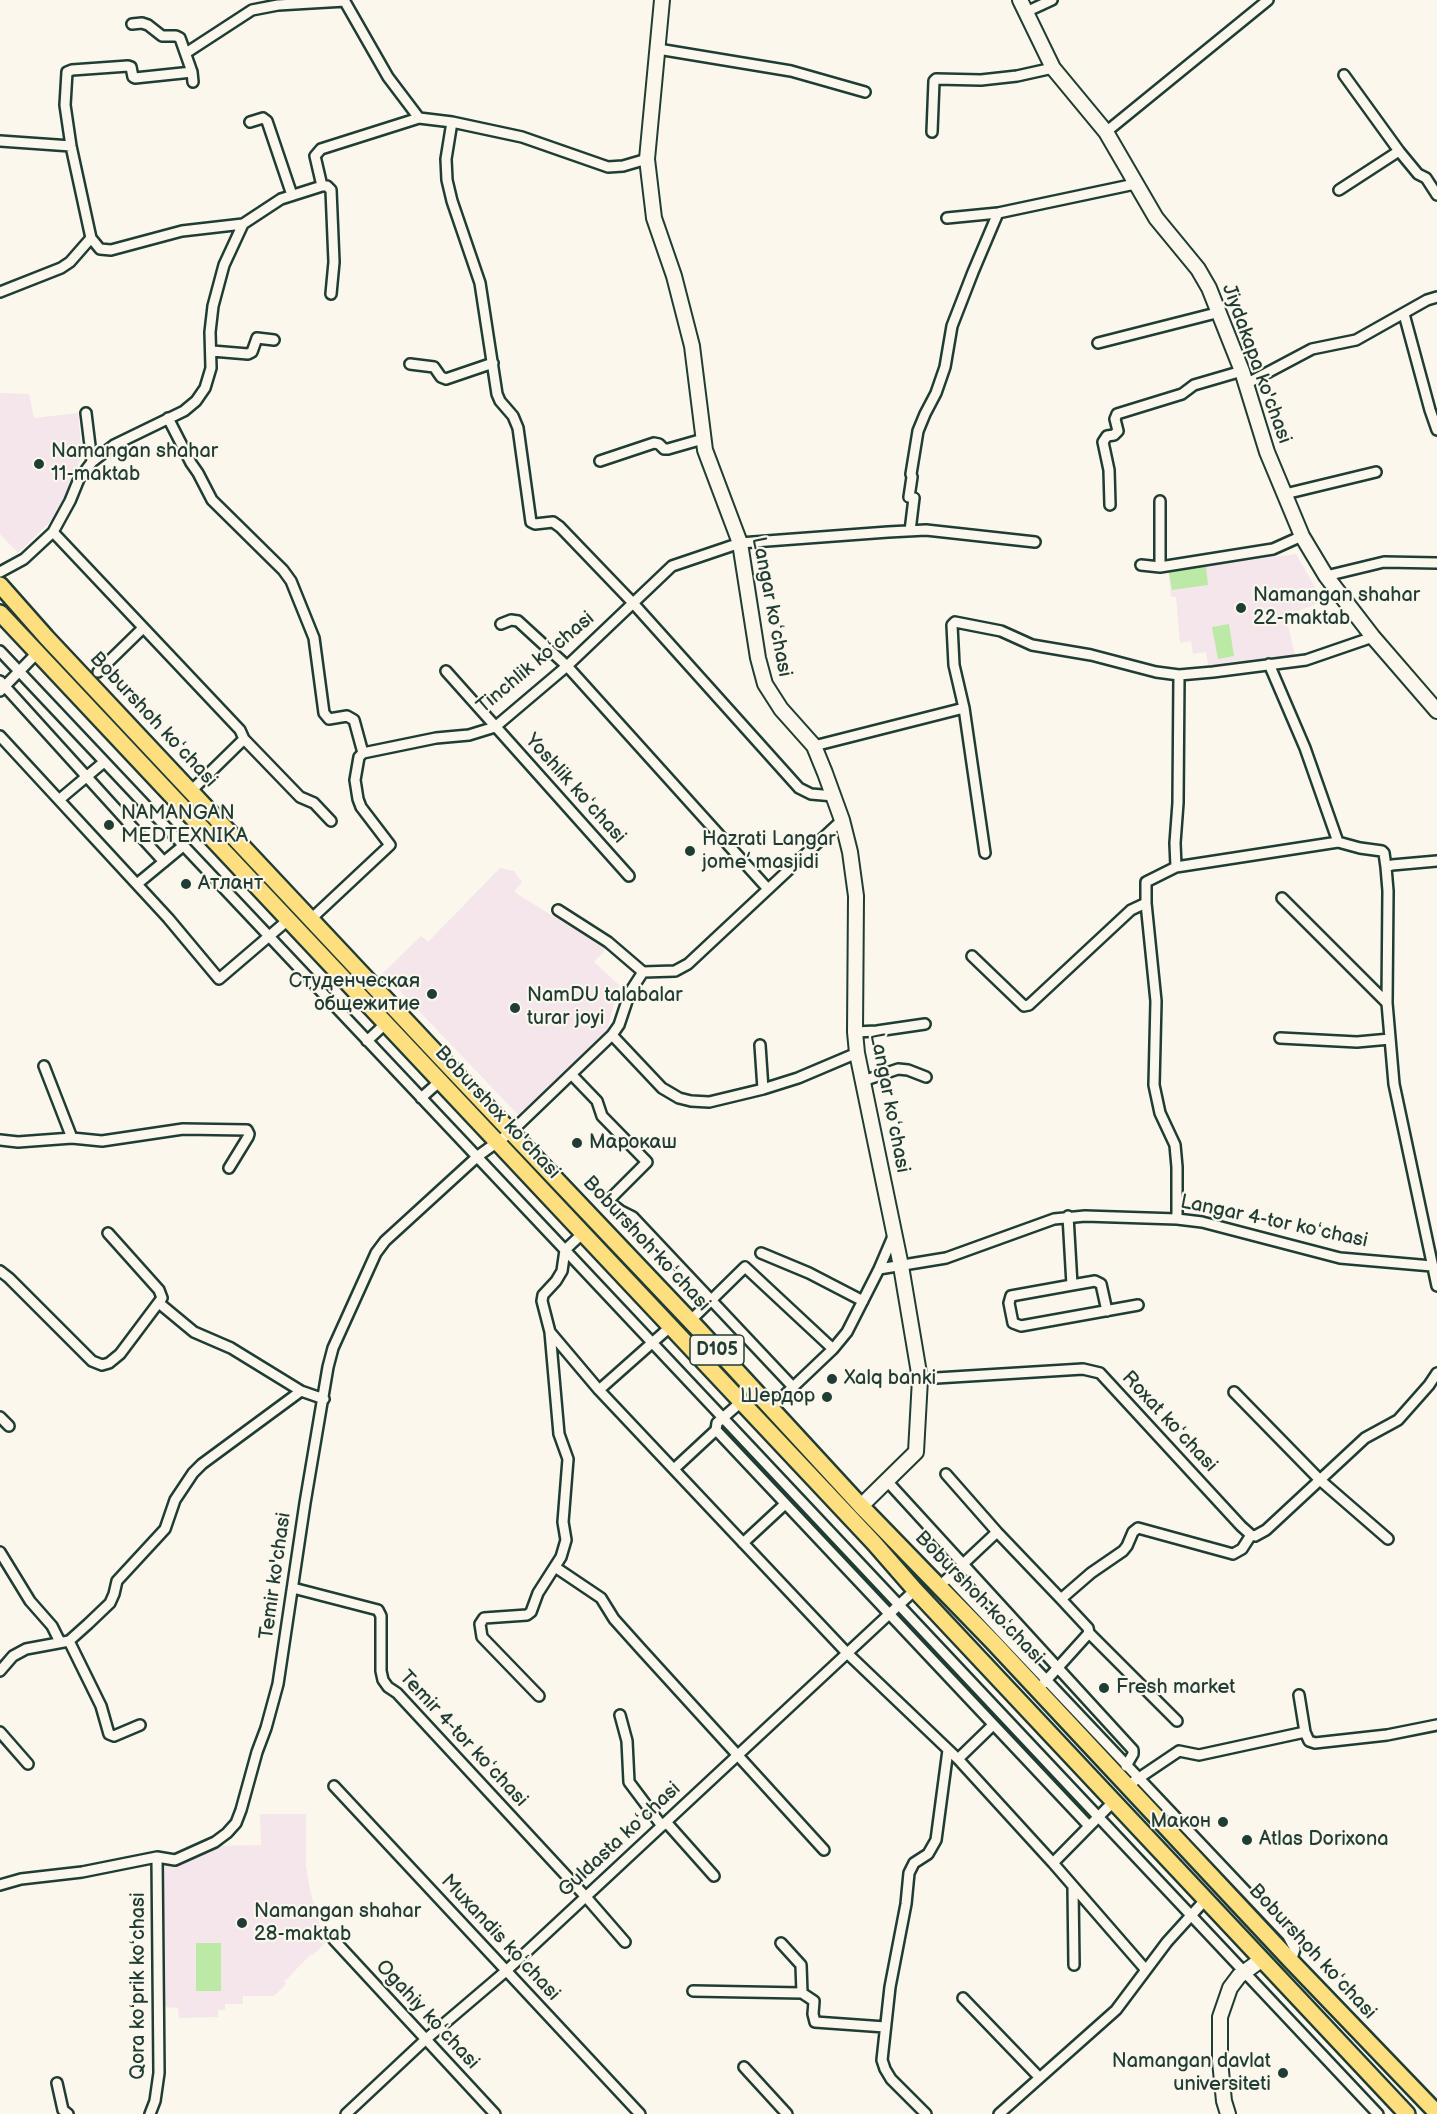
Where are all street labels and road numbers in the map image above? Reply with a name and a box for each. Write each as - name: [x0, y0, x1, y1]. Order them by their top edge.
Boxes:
- street label: Jiydakapa ko'chasi: [1216, 281, 1296, 447]
- street label: Langar koʻchasi: [746, 535, 796, 679]
- street label: Tinchlik koʻchasi: [472, 607, 600, 719]
- street label: Boburshoh koʻchasi: [84, 647, 222, 793]
- street label: Yoshlik koʻchasi: [519, 729, 631, 849]
- street label: Langar koʻchasi: [864, 1031, 914, 1175]
- street label: Boburshox ko'chasi: [429, 1041, 565, 1185]
- street label: Boburshoh koʻchasi: [577, 1171, 715, 1317]
- street label: Langar 4-tor koʻchasi: [1178, 1190, 1370, 1254]
- road number: D105: [690, 1335, 744, 1365]
- street label: Roxat koʻchasi: [1116, 1367, 1222, 1477]
- street label: Temir ko'chasi: [255, 1511, 297, 1641]
- street label: Boburshoh koʻchasi: [909, 1526, 1049, 1670]
- street label: Temir 4-tor koʻchasi: [394, 1666, 532, 1812]
- street label: Guldasta koʻchasi: [554, 1777, 686, 1903]
- street label: Muxandis koʻchasi: [435, 1870, 565, 2006]
- street label: Boburshoh koʻchasi: [1243, 1879, 1381, 2025]
- street label: Qora koʻprik koʻchasi: [127, 1892, 151, 2080]
- street label: Ogahiy koʻchasi: [370, 1955, 484, 2075]

